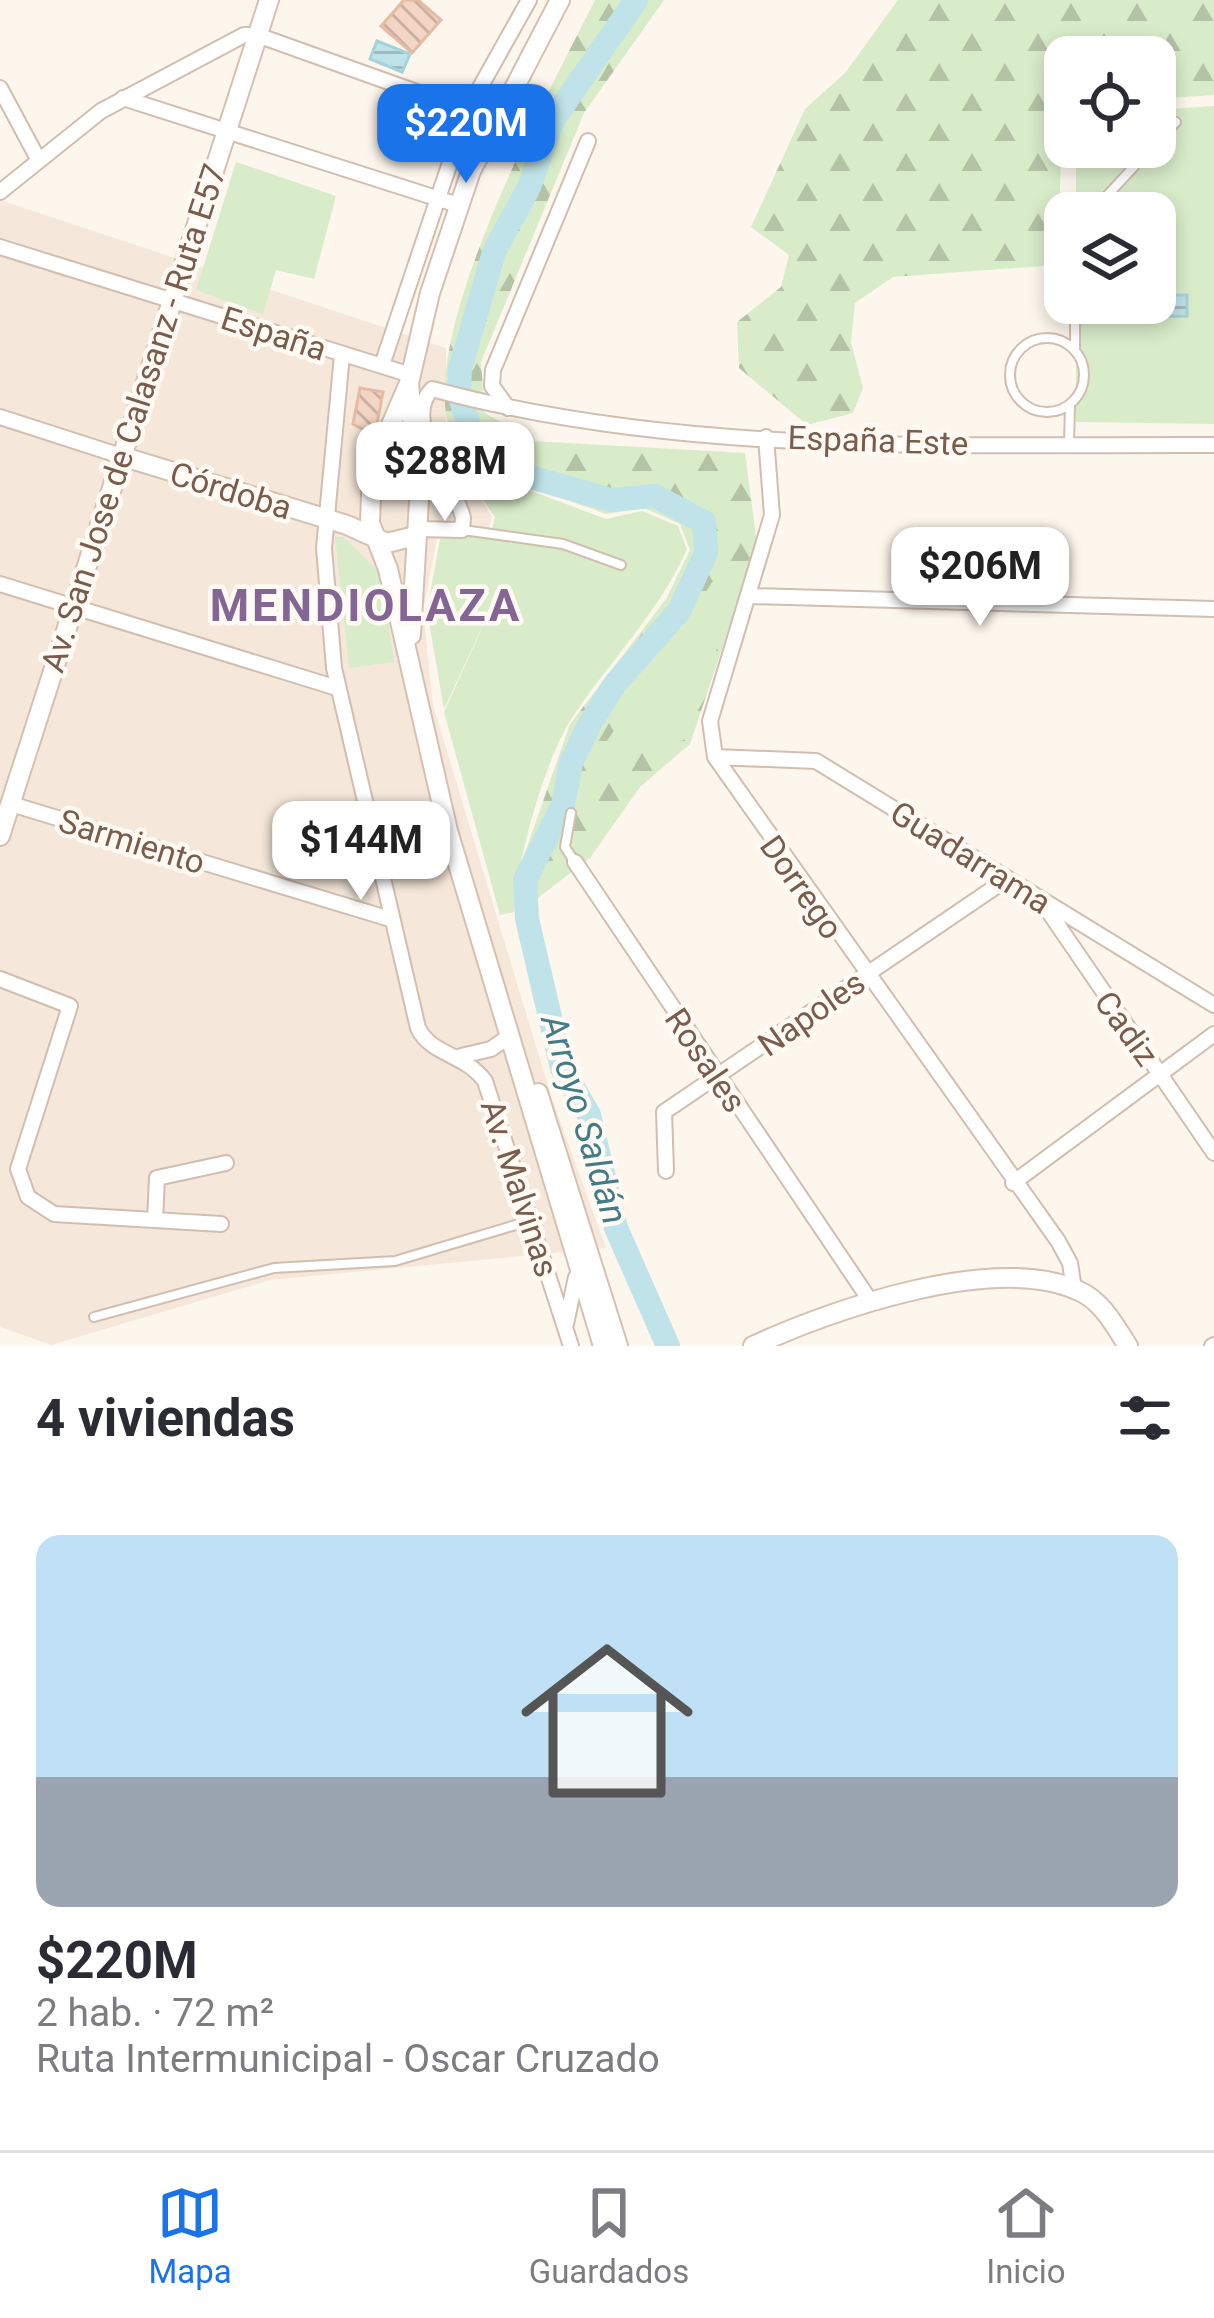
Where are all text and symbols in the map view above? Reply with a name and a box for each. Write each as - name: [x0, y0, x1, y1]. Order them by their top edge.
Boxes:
- map controls: [1044, 36, 1176, 324]
- button: locate: [1044, 36, 1176, 168]
- pin: $220M: [382, 84, 550, 186]
- text: $220M: [404, 100, 528, 146]
- street label: Av. San Jose de Calasanz - Ruta E57: [33, 159, 234, 677]
- button: layers: [1044, 192, 1176, 324]
- street label: España: [216, 298, 331, 369]
- street label: España Este: [787, 418, 969, 463]
- pin: $288M: [361, 422, 529, 524]
- text: $288M: [383, 438, 507, 484]
- street label: Córdoba: [165, 454, 296, 527]
- pin: $206M: [896, 527, 1064, 629]
- text: $206M: [918, 543, 1042, 589]
- district label: MENDIOLAZA: [210, 579, 522, 632]
- street label: Guadarrama: [883, 793, 1058, 922]
- street label: Sarmiento: [54, 801, 210, 882]
- pin: $144M: [277, 801, 445, 903]
- text: $144M: [299, 817, 423, 863]
- street label: Dorrego: [752, 828, 851, 947]
- street label: Napoles: [750, 963, 872, 1064]
- street label: Cadiz: [1087, 983, 1167, 1073]
- street label: Rosales: [657, 1001, 754, 1120]
- water label: Arroyo Saldán: [532, 1007, 636, 1229]
- street label: Av. Malvinas: [473, 1095, 566, 1282]
- icon: filters: [1112, 1385, 1178, 1451]
- text: 4 viviendas: [36, 1389, 295, 1448]
- icon: home: [499, 1613, 715, 1829]
- text: $220M: [36, 1931, 198, 1990]
- text: 2 hab. · 72 m²: [36, 1990, 274, 2036]
- text: Ruta Intermunicipal - Oscar Cruzado: [36, 2036, 660, 2082]
- tab: Mapa: [148, 2180, 232, 2291]
- tab: Guardados: [529, 2180, 689, 2291]
- tab: Inicio: [986, 2180, 1066, 2291]

